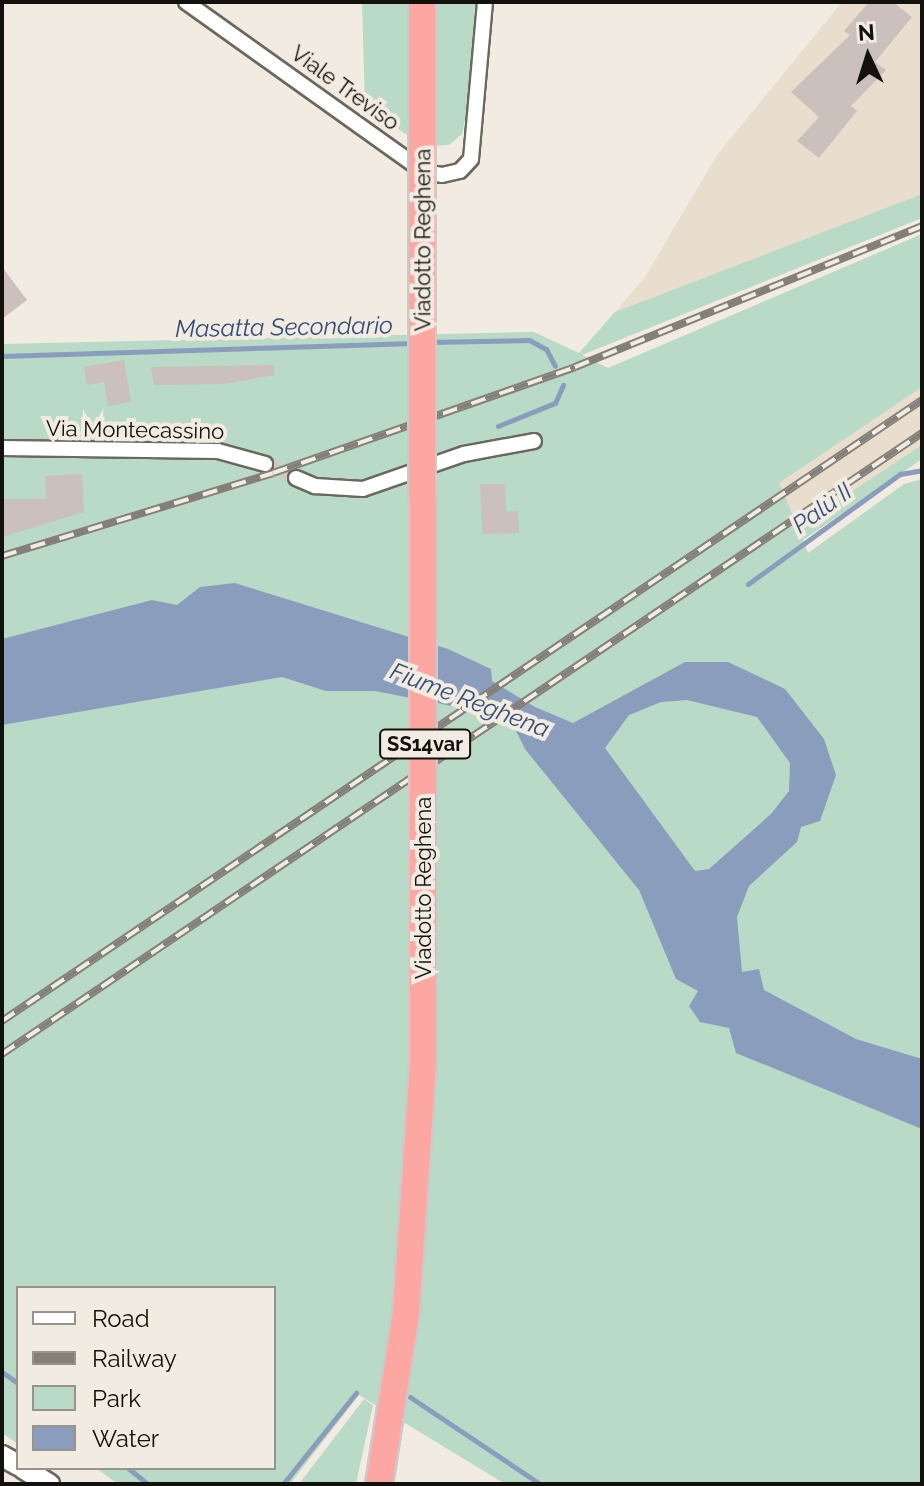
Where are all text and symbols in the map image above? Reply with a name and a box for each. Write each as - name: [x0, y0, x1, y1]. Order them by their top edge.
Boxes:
- north arrow: [828, 16, 908, 96]
- text: N: [857, 19, 876, 46]
- street label: Viale Treviso: [286, 40, 404, 136]
- street label: Viadotto Reghena: [410, 149, 436, 331]
- water label: Masatta Secondario: [175, 311, 393, 343]
- street label: Via Montecassino: [46, 415, 224, 445]
- water label: Palù II: [787, 477, 857, 539]
- water label: Fiume Reghena: [386, 656, 554, 744]
- road number: SS14var: [379, 728, 471, 760]
- street label: Viadotto Reghena: [411, 797, 437, 979]
- legend: [16, 1286, 276, 1470]
- text: Road: [92, 1304, 150, 1333]
- text: Railway: [92, 1344, 177, 1373]
- text: Park: [92, 1384, 141, 1413]
- text: Water: [92, 1424, 159, 1453]

